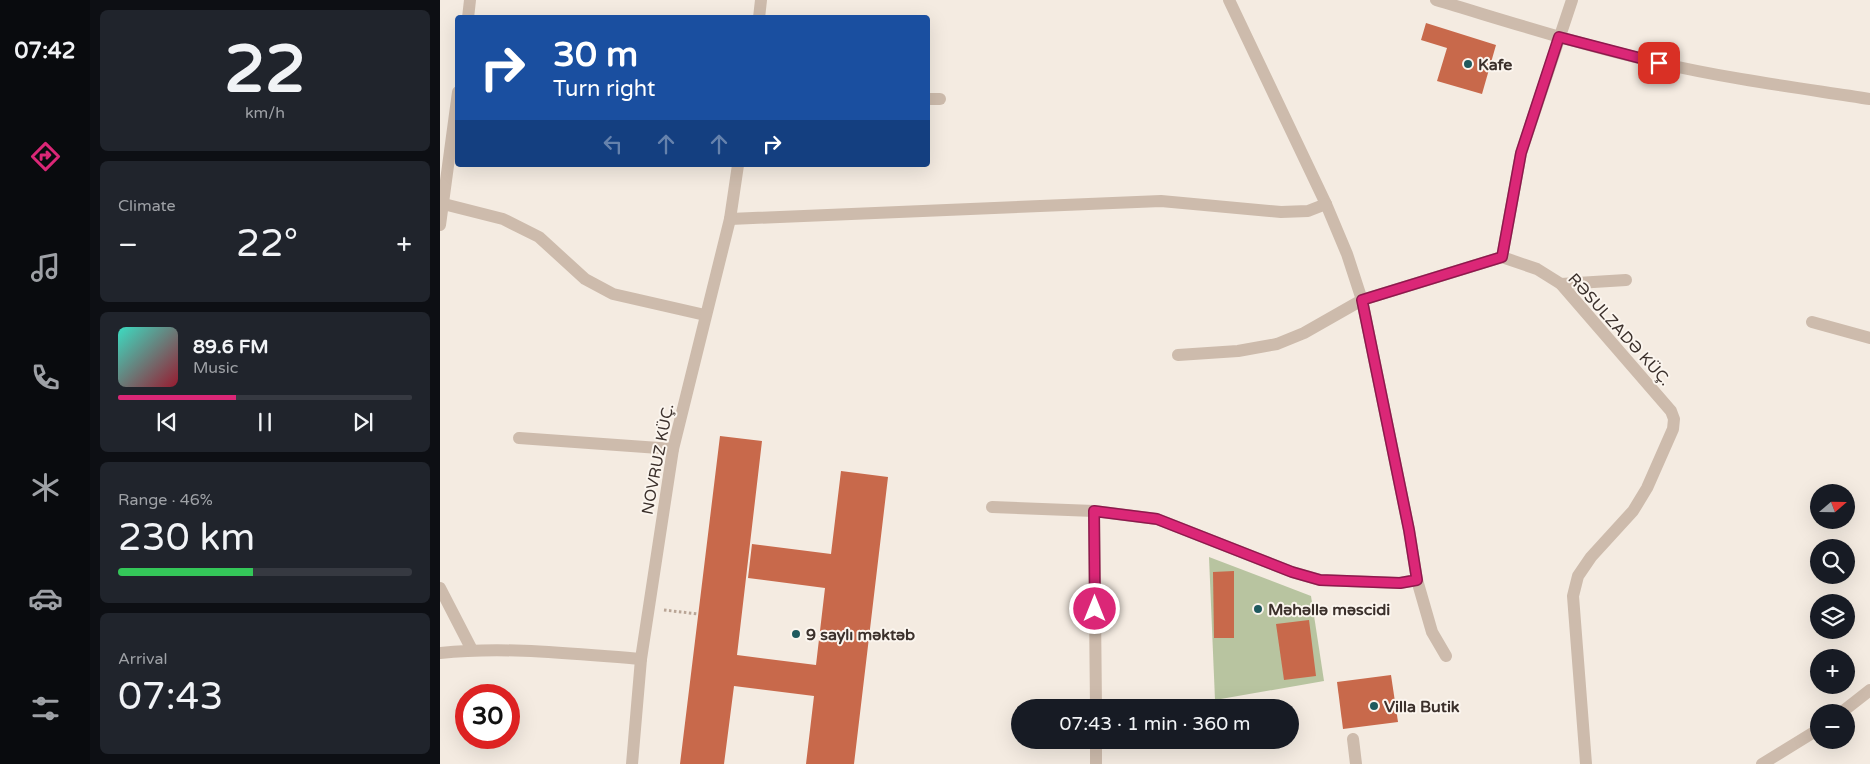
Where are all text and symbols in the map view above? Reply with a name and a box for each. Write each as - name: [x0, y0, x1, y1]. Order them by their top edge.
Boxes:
- text: 22: [224, 31, 306, 110]
- text: 30 m: [553, 34, 638, 76]
- icon: right: [470, 35, 535, 100]
- text: 07:42: [15, 38, 75, 64]
- pin: [1638, 42, 1680, 84]
- icon: arrive: [1645, 49, 1673, 77]
- place label: Kafe: [1478, 55, 1512, 75]
- marker: Kafe: [1462, 58, 1474, 70]
- text: Turn right: [553, 76, 655, 102]
- text: km/h: [245, 103, 285, 123]
- icon: left: [599, 130, 627, 158]
- icon: ahead: [652, 130, 680, 158]
- icon: ahead: [705, 130, 733, 158]
- icon: right: [758, 130, 786, 158]
- icon: directions: [28, 139, 63, 174]
- text: Climate: [118, 196, 176, 216]
- text: 22°: [236, 221, 298, 267]
- text: −: [118, 228, 138, 262]
- text: +: [396, 228, 412, 262]
- icon: music: [28, 250, 63, 285]
- street label: RƏSULZADƏ KÜÇ.: [1564, 269, 1675, 390]
- text: 89.6 FM: [193, 336, 269, 358]
- text: Music: [193, 358, 238, 378]
- icon: phone: [28, 360, 63, 395]
- street label: NOVRUZ KÜÇ.: [637, 402, 679, 516]
- icon: previous: [153, 408, 181, 436]
- icon: pause: [251, 408, 279, 436]
- icon: next: [349, 408, 377, 436]
- icon: climate: [28, 470, 63, 505]
- north arrow: [1810, 484, 1855, 529]
- map controls: [1810, 484, 1855, 749]
- text: Range · 46%: [118, 490, 213, 510]
- text: 230 km: [118, 515, 255, 561]
- button: search: [1810, 539, 1855, 584]
- icon: car: [28, 581, 63, 616]
- position arrow: [1068, 582, 1120, 634]
- button: layers: [1810, 594, 1855, 639]
- place label: Məhəllə məscidi: [1268, 600, 1390, 620]
- marker: Məhəllə məscidi: [1252, 603, 1264, 615]
- place label: 9 saylı məktəb: [806, 625, 915, 645]
- marker: 9 saylı məktəb: [790, 628, 802, 640]
- text: Arrival: [118, 649, 167, 669]
- button: +: [1810, 649, 1855, 694]
- text: 07:43: [118, 674, 223, 720]
- speed limit sign: 30: [455, 684, 520, 749]
- icon: filters: [28, 691, 63, 726]
- place label: Villa Butik: [1384, 697, 1460, 717]
- marker: Villa Butik: [1368, 700, 1380, 712]
- button: −: [1810, 704, 1855, 749]
- text: 07:43 · 1 min · 360 m: [1059, 713, 1251, 735]

